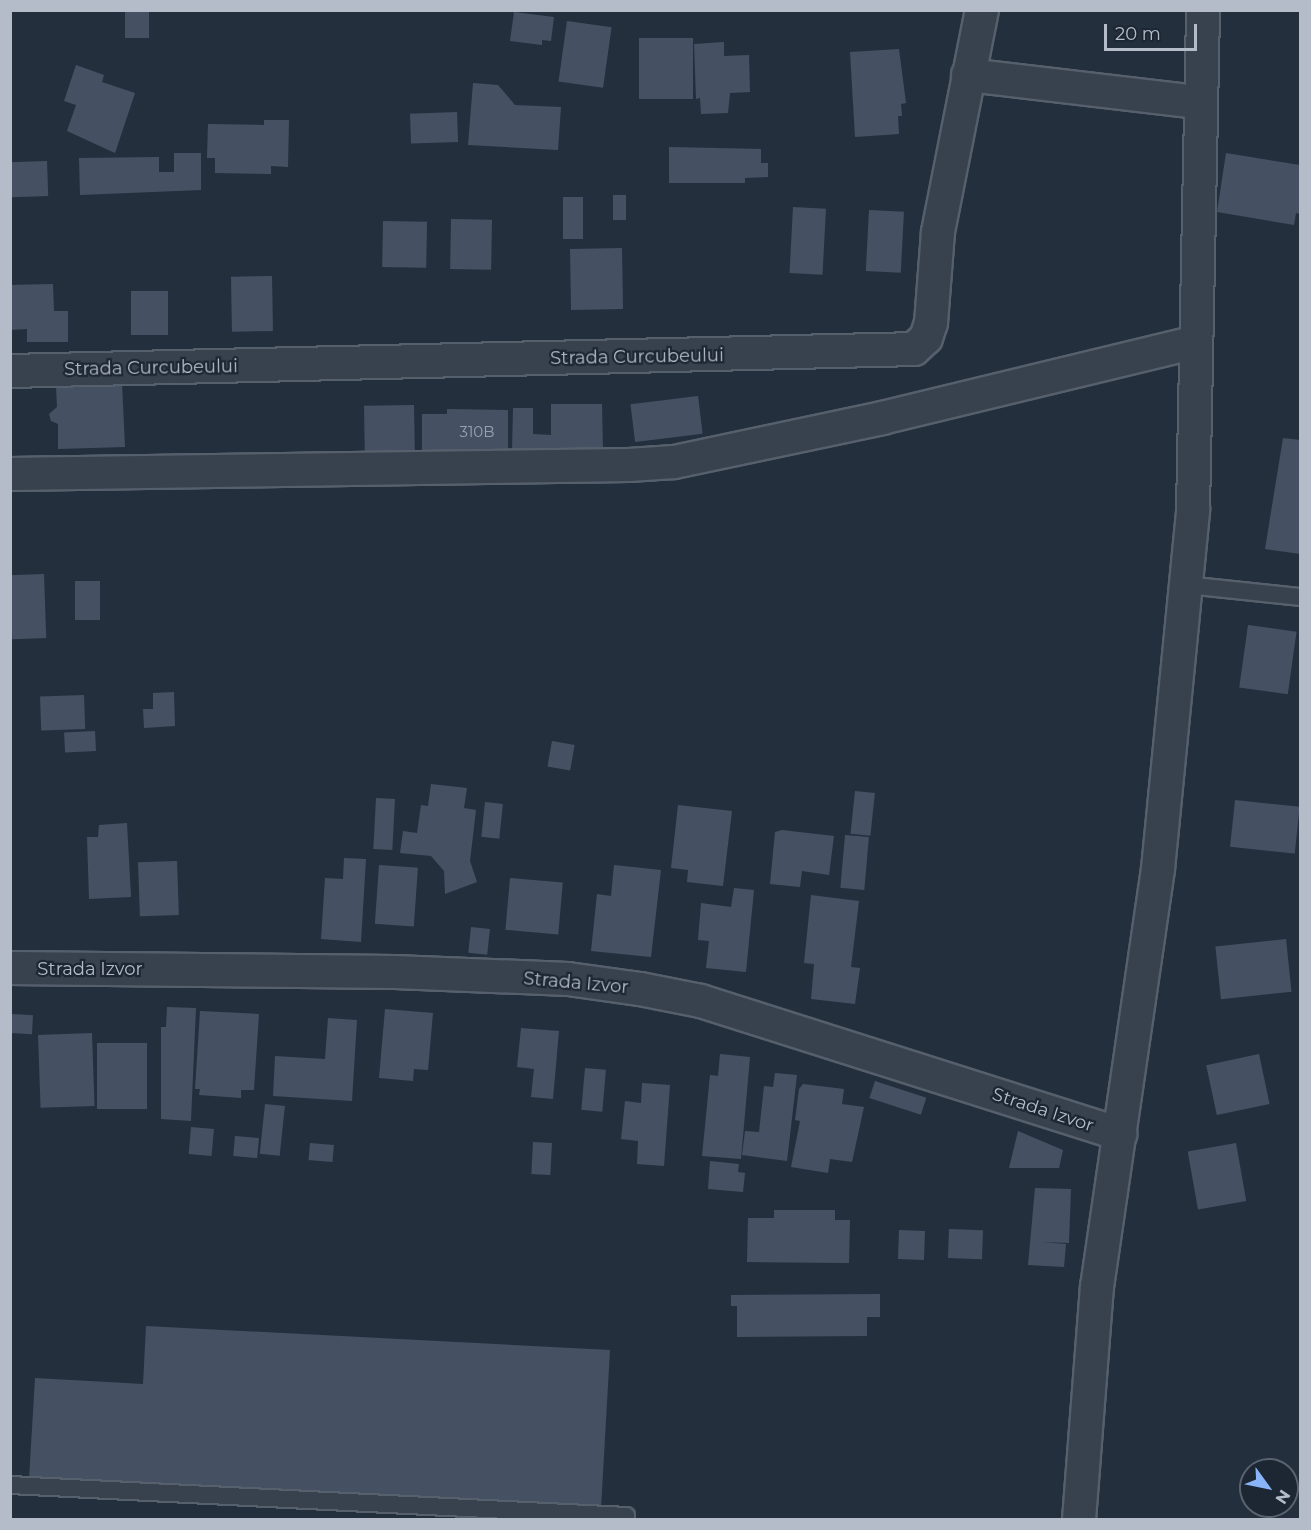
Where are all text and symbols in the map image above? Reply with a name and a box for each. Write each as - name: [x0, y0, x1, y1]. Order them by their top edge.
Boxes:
- scale bar: [1107, 12, 1200, 50]
- text: 20 m: [1115, 23, 1161, 45]
- street label: Strada Curcubeului: [550, 345, 724, 369]
- street label: Strada Curcubeului: [64, 356, 238, 380]
- house number: 310B: [459, 423, 495, 441]
- street label: Strada Izvor: [37, 958, 143, 980]
- street label: Strada Izvor: [523, 968, 629, 998]
- street label: Strada Izvor: [990, 1083, 1096, 1137]
- north arrow: [1239, 1458, 1299, 1518]
- text: N: [1271, 1486, 1294, 1508]

